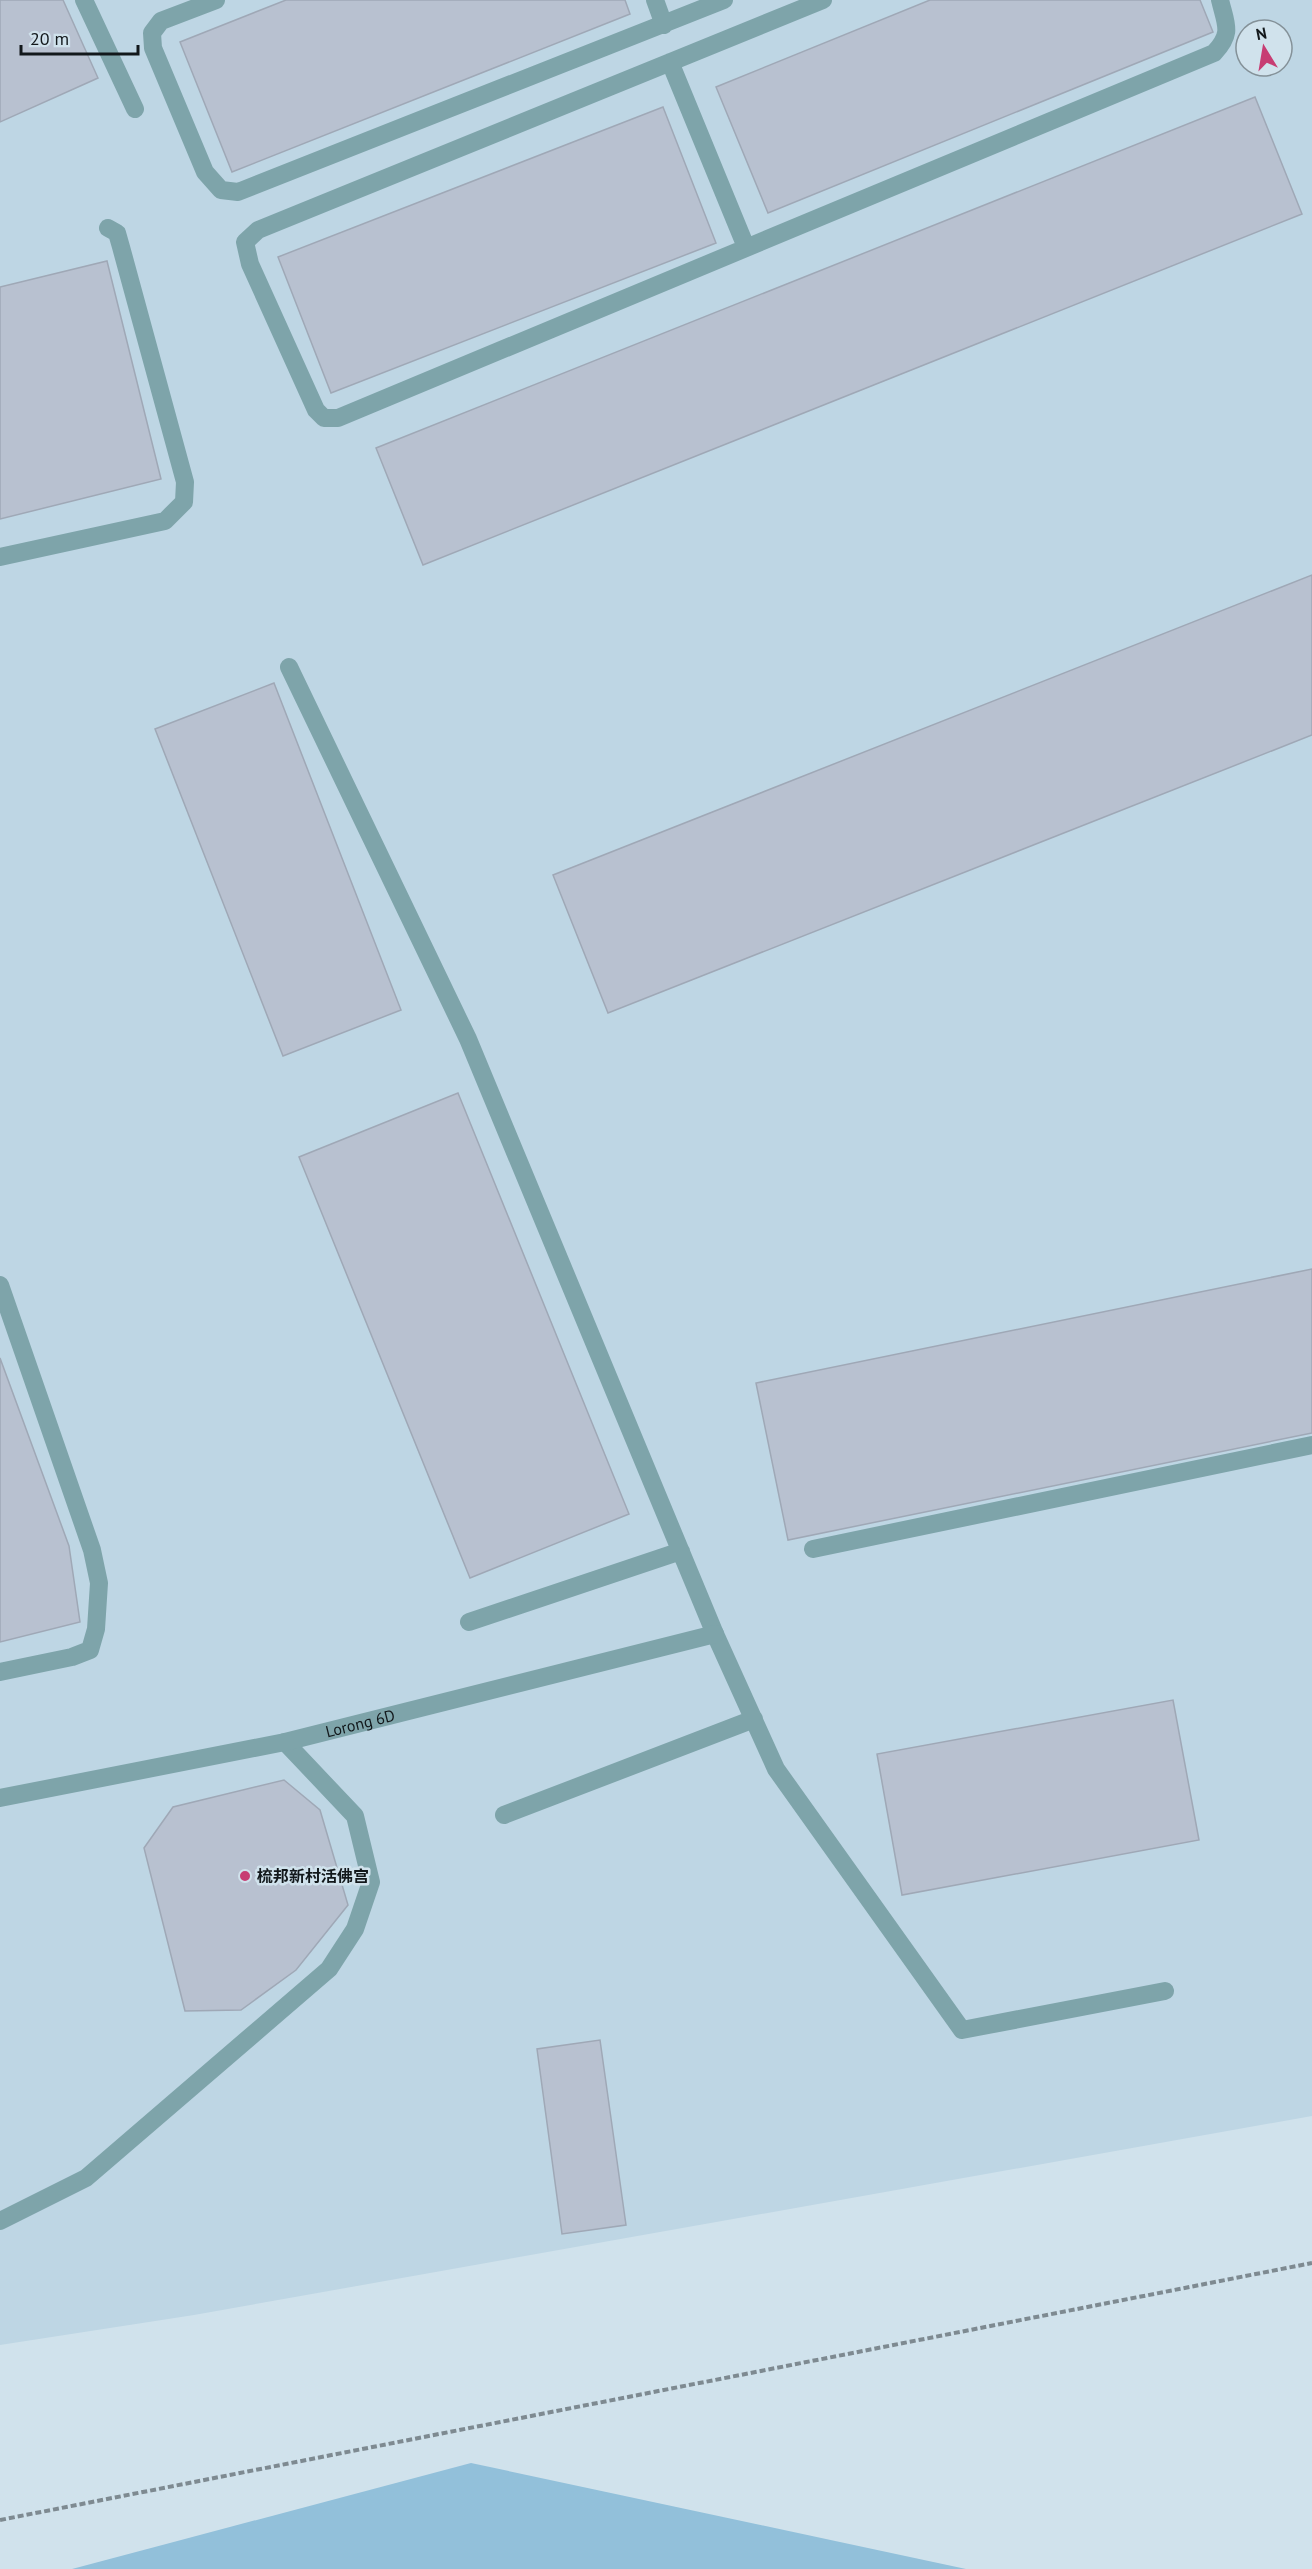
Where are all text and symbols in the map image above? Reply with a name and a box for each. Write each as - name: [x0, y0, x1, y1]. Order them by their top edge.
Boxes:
- scale bar: [21, 18, 138, 56]
- north arrow: [1234, 18, 1294, 78]
- text: N: [1254, 22, 1268, 44]
- text: 20 m: [30, 27, 69, 50]
- street label: Lorong 6D: [323, 1705, 397, 1741]
- place label: 梳邦新村活佛宫: [257, 1866, 369, 1886]
- marker: 梳邦新村活佛宫: [238, 1869, 252, 1883]

